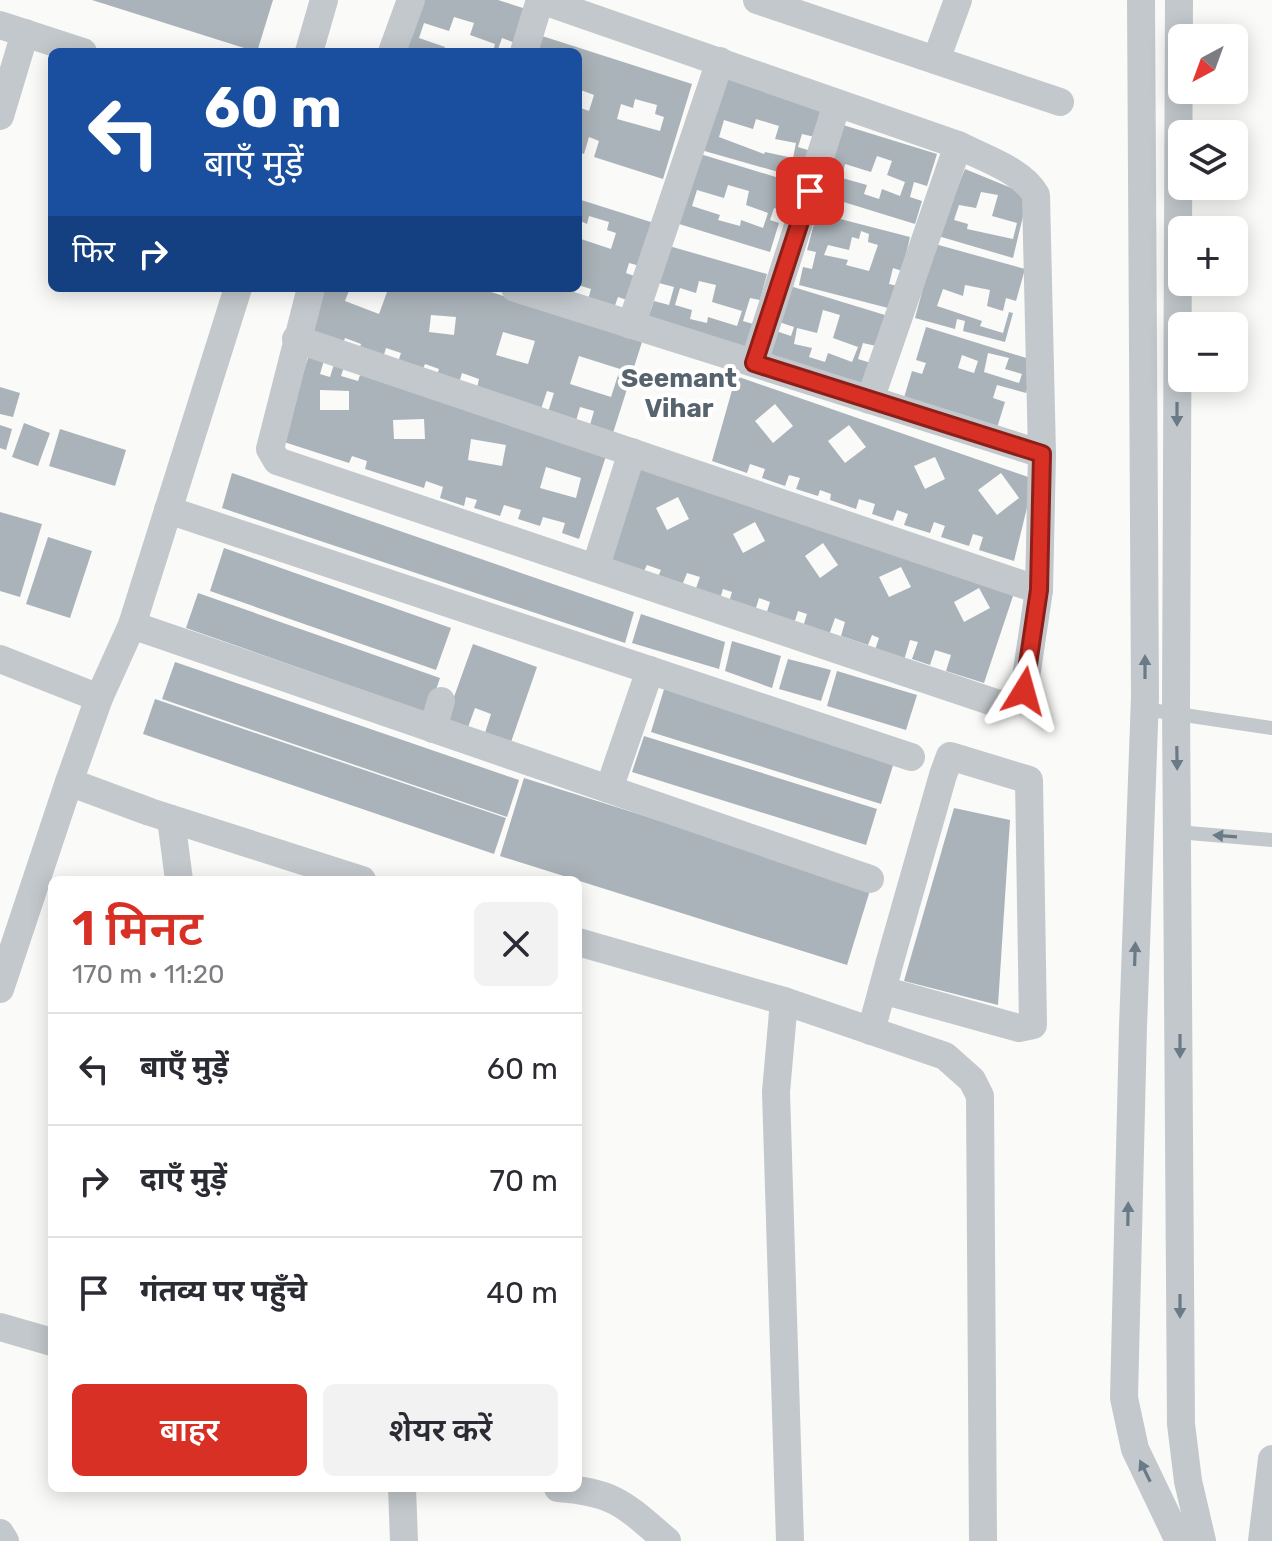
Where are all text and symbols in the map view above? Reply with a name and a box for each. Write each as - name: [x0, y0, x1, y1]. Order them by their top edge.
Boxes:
- north arrow: [1168, 24, 1248, 104]
- map controls: [1168, 24, 1248, 392]
- text: 60 m: [204, 75, 342, 141]
- icon: left: [72, 80, 176, 184]
- button: layers: [1168, 120, 1248, 200]
- text: बाएँ मुड़ें: [204, 142, 303, 185]
- pin: [776, 157, 844, 225]
- icon: arrive: [788, 169, 832, 213]
- button: +: [1168, 216, 1248, 296]
- icon: right: [131, 232, 175, 276]
- text: फिर: [72, 234, 115, 270]
- button: −: [1168, 312, 1248, 392]
- district label: Seemant Vihar: [621, 363, 737, 424]
- one-way arrow: [1171, 402, 1183, 427]
- position arrow: [982, 649, 1066, 733]
- one-way arrow: [1139, 654, 1151, 679]
- one-way arrow: [1170, 746, 1183, 771]
- one-way arrow: [1212, 829, 1237, 842]
- text: 1 मिनट: [72, 900, 203, 957]
- button: close: [474, 902, 558, 986]
- one-way arrow: [1129, 941, 1142, 967]
- text: 170 m · 11:20: [72, 959, 224, 990]
- one-way arrow: [1173, 1034, 1186, 1059]
- icon: left: [72, 1047, 116, 1091]
- text: बाएँ मुड़ें: [140, 1049, 229, 1085]
- text: 60 m: [487, 1051, 558, 1087]
- icon: right: [72, 1159, 116, 1203]
- text: दाएँ मुड़ें: [140, 1161, 227, 1197]
- text: 70 m: [490, 1163, 558, 1199]
- one-way arrow: [1122, 1201, 1135, 1226]
- icon: arrive: [72, 1271, 116, 1315]
- text: गंतव्य पर पहुँचे: [140, 1273, 307, 1309]
- text: 40 m: [486, 1275, 558, 1311]
- one-way arrow: [1174, 1294, 1186, 1319]
- button: बाहर: [72, 1384, 307, 1476]
- button: शेयर करें: [323, 1384, 558, 1476]
- one-way arrow: [1138, 1459, 1152, 1482]

